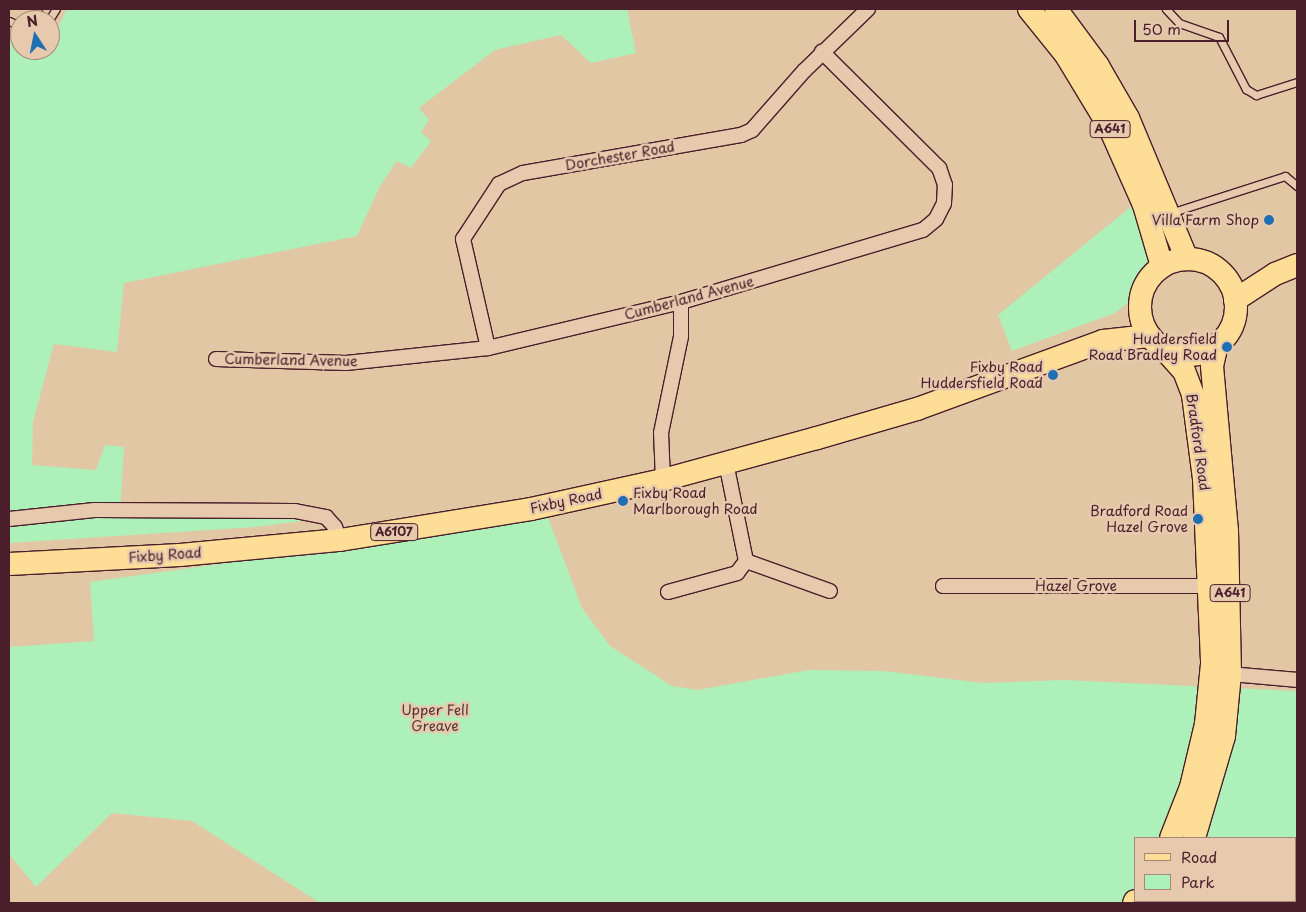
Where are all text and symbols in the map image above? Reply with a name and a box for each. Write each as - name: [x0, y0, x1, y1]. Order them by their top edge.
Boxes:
- text: N: [25, 9, 40, 32]
- north arrow: [10, 10, 60, 60]
- scale bar: [1136, 10, 1231, 42]
- text: 50 m: [1142, 17, 1181, 40]
- road number: A641: [1089, 120, 1131, 138]
- street label: Dorchester Road: [563, 138, 677, 174]
- place label: Villa Farm Shop: [1152, 212, 1259, 228]
- marker: Villa Farm Shop: [1263, 214, 1275, 226]
- street label: Cumberland Avenue: [622, 273, 756, 323]
- place label: Huddersfield Road Bradley Road: [1088, 331, 1217, 364]
- marker: Huddersfield Road Bradley Road: [1221, 341, 1233, 353]
- street label: Cumberland Avenue: [224, 350, 358, 370]
- place label: Fixby Road Huddersfield Road: [920, 359, 1043, 392]
- marker: Fixby Road Huddersfield Road: [1047, 369, 1059, 381]
- street label: Bradford Road: [1183, 392, 1213, 492]
- street label: Fixby Road: [528, 485, 604, 517]
- place label: Fixby Road Marlborough Road: [633, 485, 758, 518]
- marker: Fixby Road Marlborough Road: [617, 495, 629, 507]
- place label: Bradford Road Hazel Grove: [1089, 503, 1188, 536]
- marker: Bradford Road Hazel Grove: [1192, 513, 1204, 525]
- road number: A6107: [369, 522, 419, 542]
- street label: Fixby Road: [128, 544, 202, 566]
- street label: Hazel Grove: [1035, 578, 1117, 594]
- road number: A641: [1209, 584, 1251, 602]
- park label: Upper Fell Greave: [401, 702, 469, 734]
- legend: [1134, 837, 1296, 902]
- text: Road: [1181, 845, 1217, 868]
- text: Park: [1181, 870, 1215, 893]

